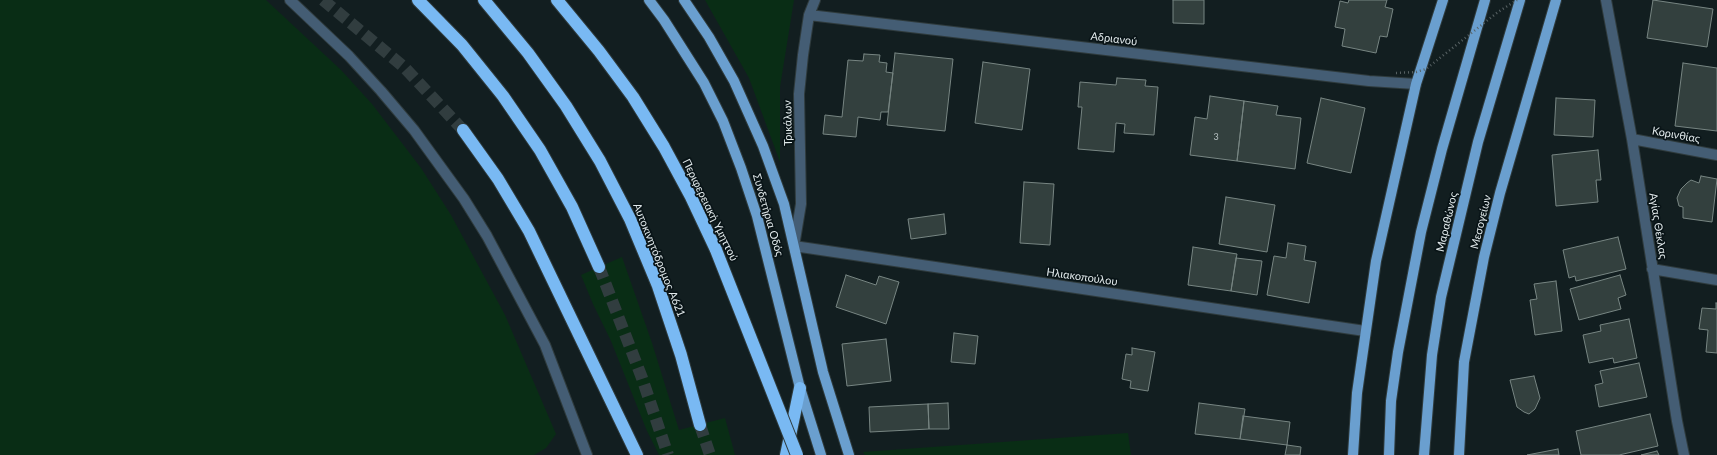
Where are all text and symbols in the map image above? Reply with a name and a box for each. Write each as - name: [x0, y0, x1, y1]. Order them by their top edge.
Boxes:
- street label: Αδριανού: [1090, 30, 1138, 48]
- street label: Τρικάλων: [781, 100, 795, 146]
- street label: Κορινθίας: [1651, 124, 1701, 146]
- house number: 3: [1213, 132, 1219, 142]
- street label: Περιφερειακή Υμηττού: [680, 157, 740, 263]
- street label: Συνδετήρια Οδός: [750, 172, 786, 258]
- street label: Μαραθώνος: [1434, 191, 1460, 253]
- street label: Αγίας Θέκλας: [1646, 192, 1670, 260]
- street label: Μεσογείων: [1468, 194, 1494, 250]
- street label: Αυτοκινητόδρομος Α621: [630, 201, 688, 319]
- street label: Ηλιακοπούλου: [1046, 265, 1118, 289]

